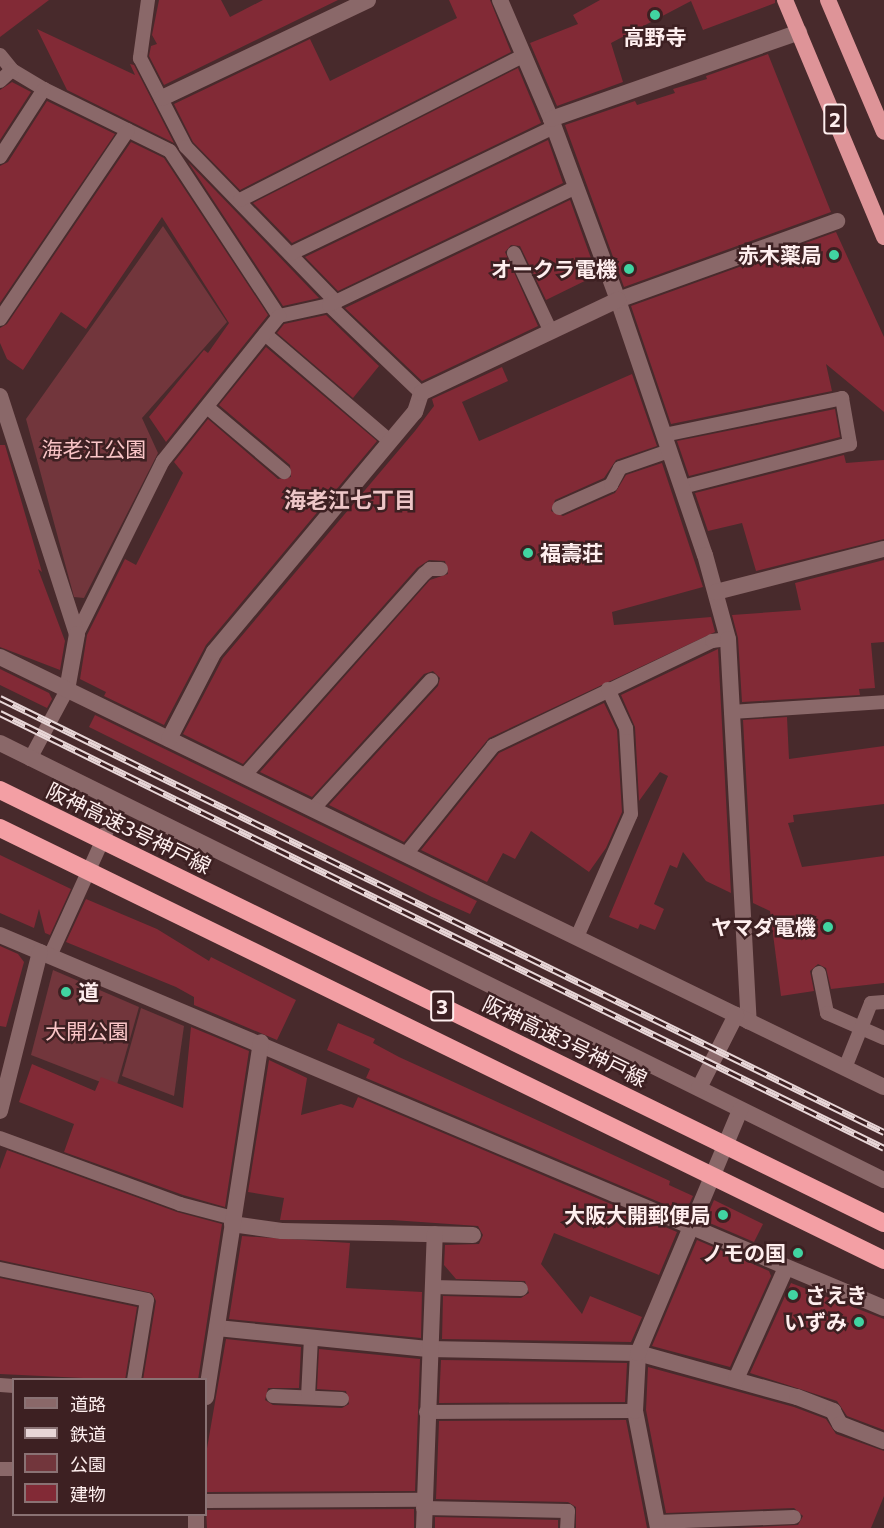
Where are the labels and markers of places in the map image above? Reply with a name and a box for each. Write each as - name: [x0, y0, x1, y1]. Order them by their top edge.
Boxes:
- marker: 高野寺: [648, 8, 662, 22]
- place label: 高野寺: [624, 24, 686, 50]
- place label: 赤木薬局: [738, 242, 822, 268]
- marker: 赤木薬局: [827, 248, 841, 262]
- place label: オークラ電機: [491, 256, 617, 282]
- marker: オークラ電機: [622, 262, 636, 276]
- place label: 福壽荘: [540, 540, 603, 566]
- marker: 福壽荘: [521, 546, 535, 560]
- place label: ヤマダ電機: [711, 914, 816, 940]
- marker: ヤマダ電機: [821, 920, 835, 934]
- place label: 道: [78, 979, 99, 1005]
- marker: 道: [59, 985, 73, 999]
- place label: 大阪大開郵便局: [564, 1202, 711, 1228]
- marker: 大阪大開郵便局: [716, 1208, 730, 1222]
- place label: ノモの国: [702, 1240, 786, 1266]
- marker: ノモの国: [791, 1246, 805, 1260]
- place label: さえき: [805, 1282, 868, 1308]
- marker: さえき: [786, 1288, 800, 1302]
- place label: いずみ: [784, 1309, 847, 1335]
- marker: いずみ: [852, 1315, 866, 1329]

